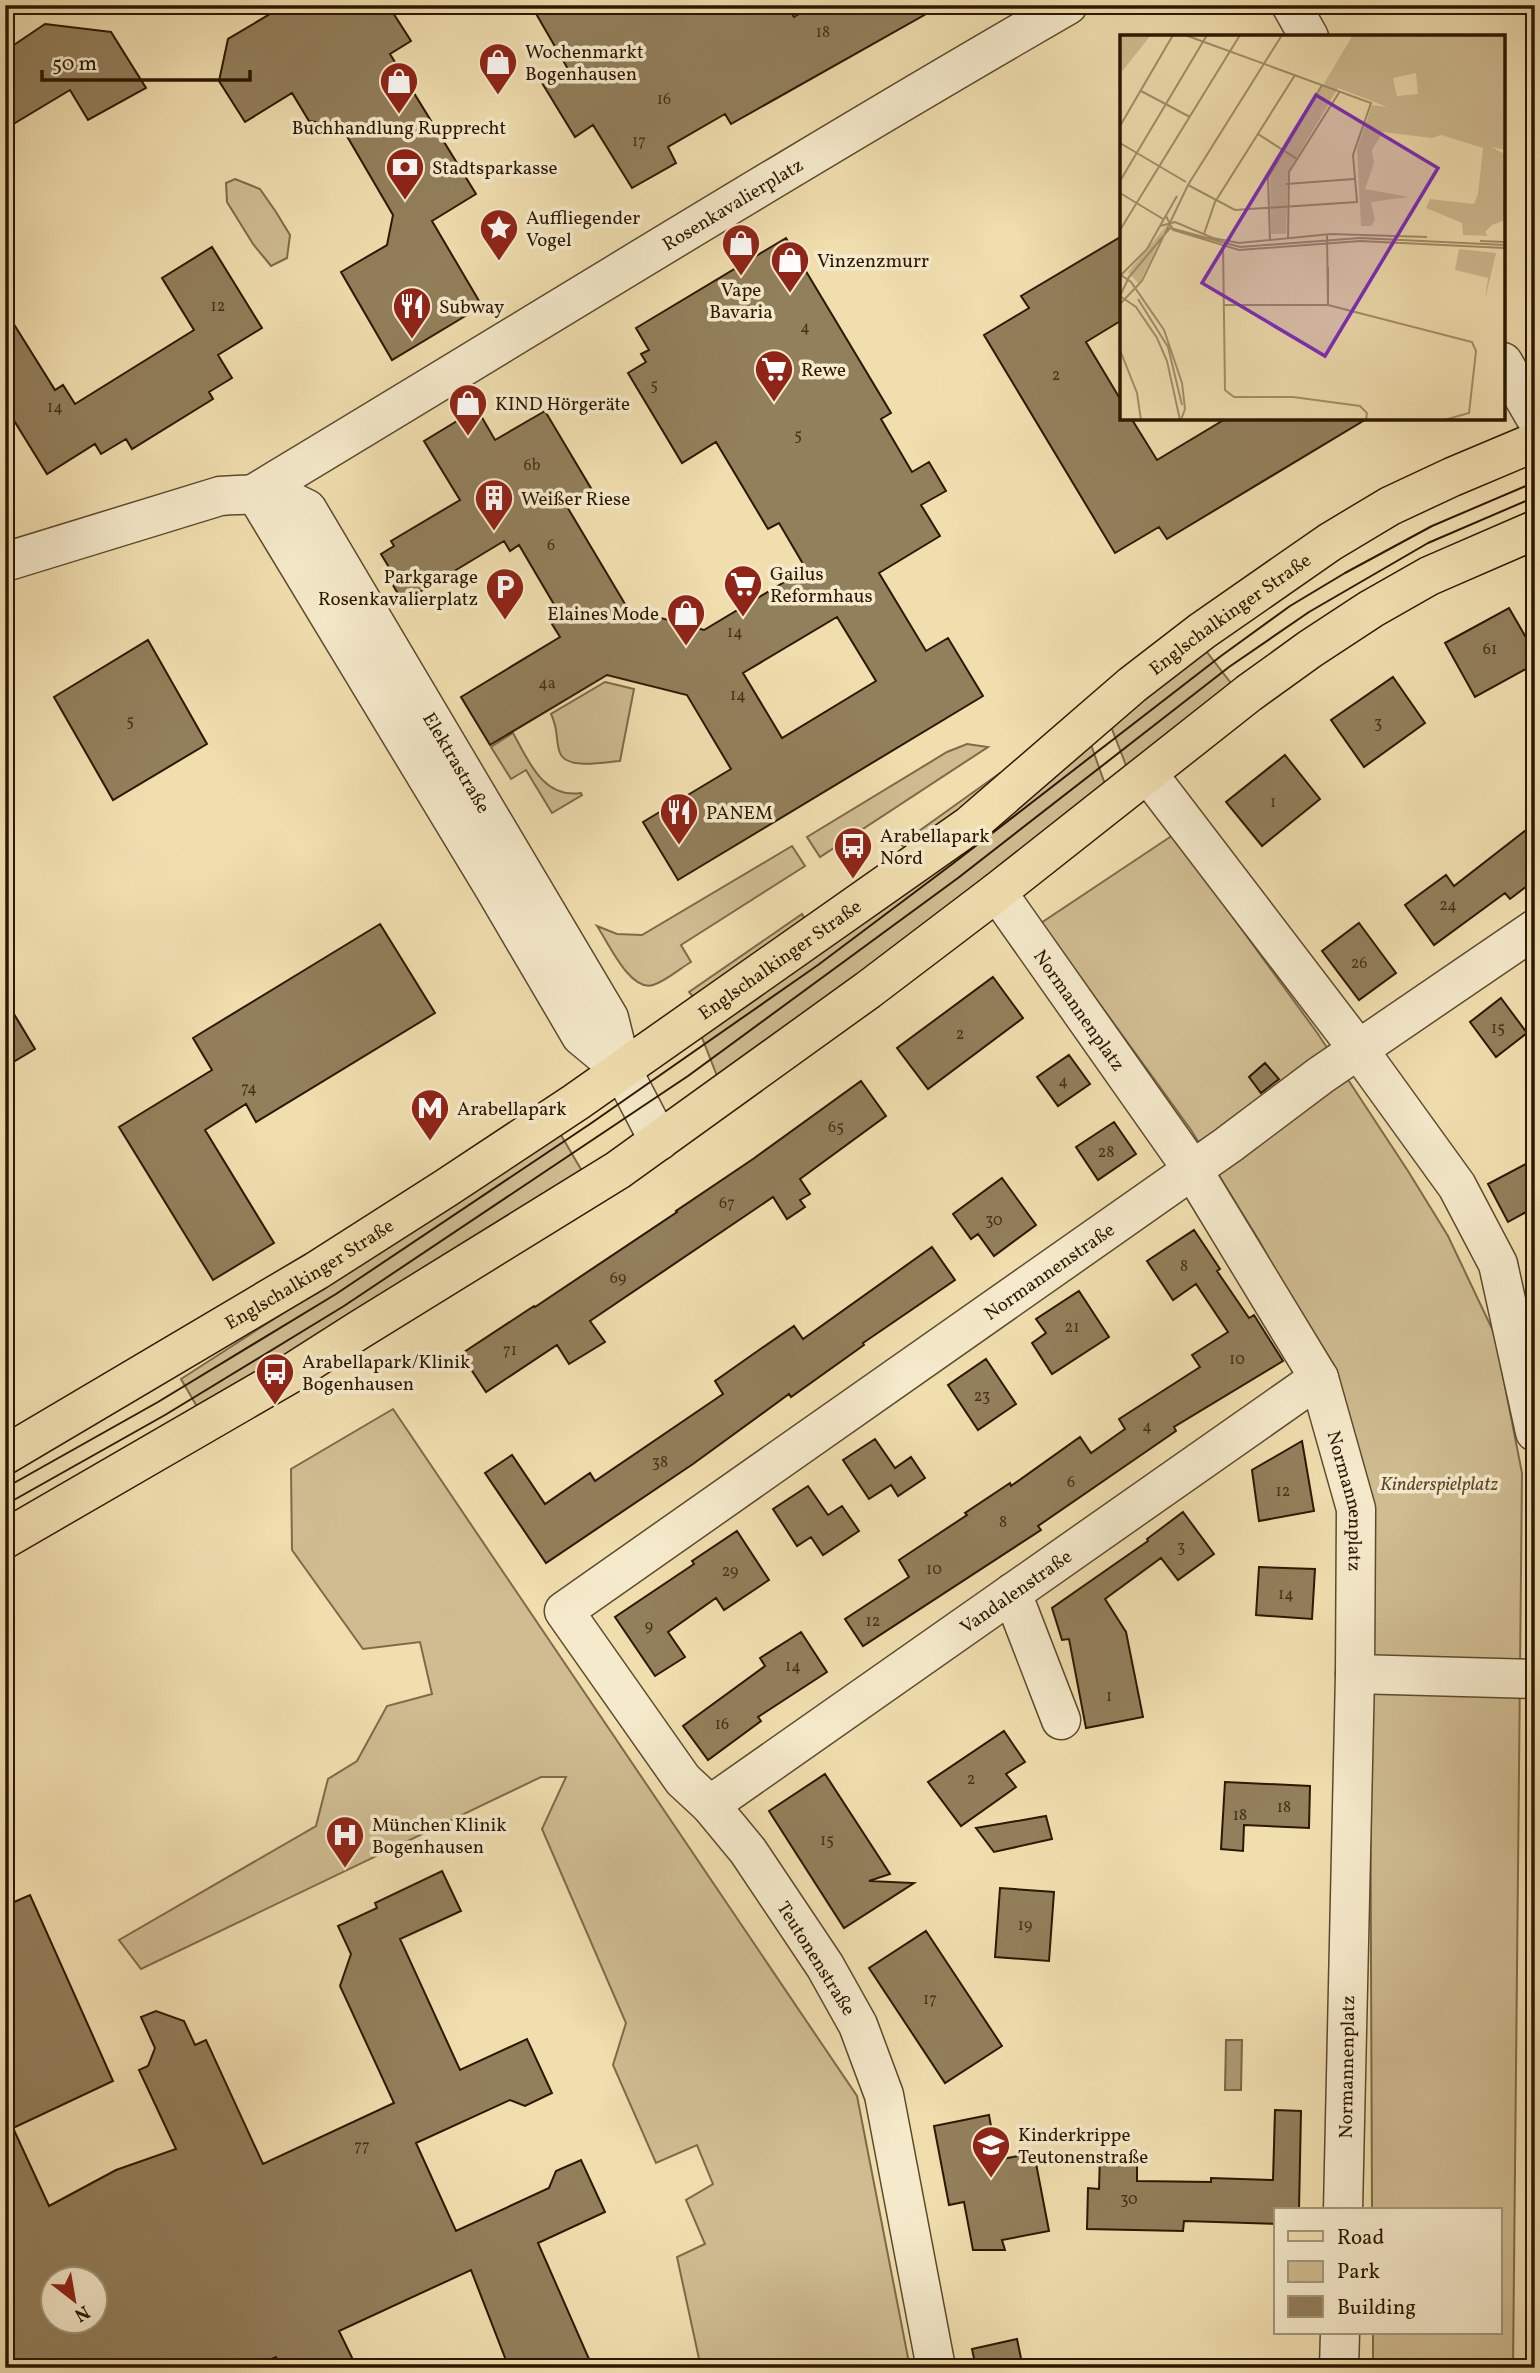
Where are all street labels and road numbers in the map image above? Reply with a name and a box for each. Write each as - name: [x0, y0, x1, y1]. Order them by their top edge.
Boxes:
- street label: Rosenkavalierplatz: [658, 153, 809, 258]
- street label: Englschalkinger Straße: [1144, 548, 1317, 682]
- street label: Elektrastraße: [415, 708, 496, 819]
- street label: Englschalkinger Straße: [694, 894, 867, 1027]
- street label: Normannenplatz: [1026, 945, 1130, 1077]
- street label: Englschalkinger Straße: [221, 1214, 400, 1337]
- street label: Normannenstraße: [979, 1217, 1121, 1327]
- street label: Normannenplatz: [1320, 1428, 1367, 1571]
- street label: Vandalenstraße: [955, 1544, 1078, 1641]
- street label: Teutonenstraße: [770, 1897, 861, 2021]
- street label: Normannenplatz: [1334, 1995, 1362, 2139]

